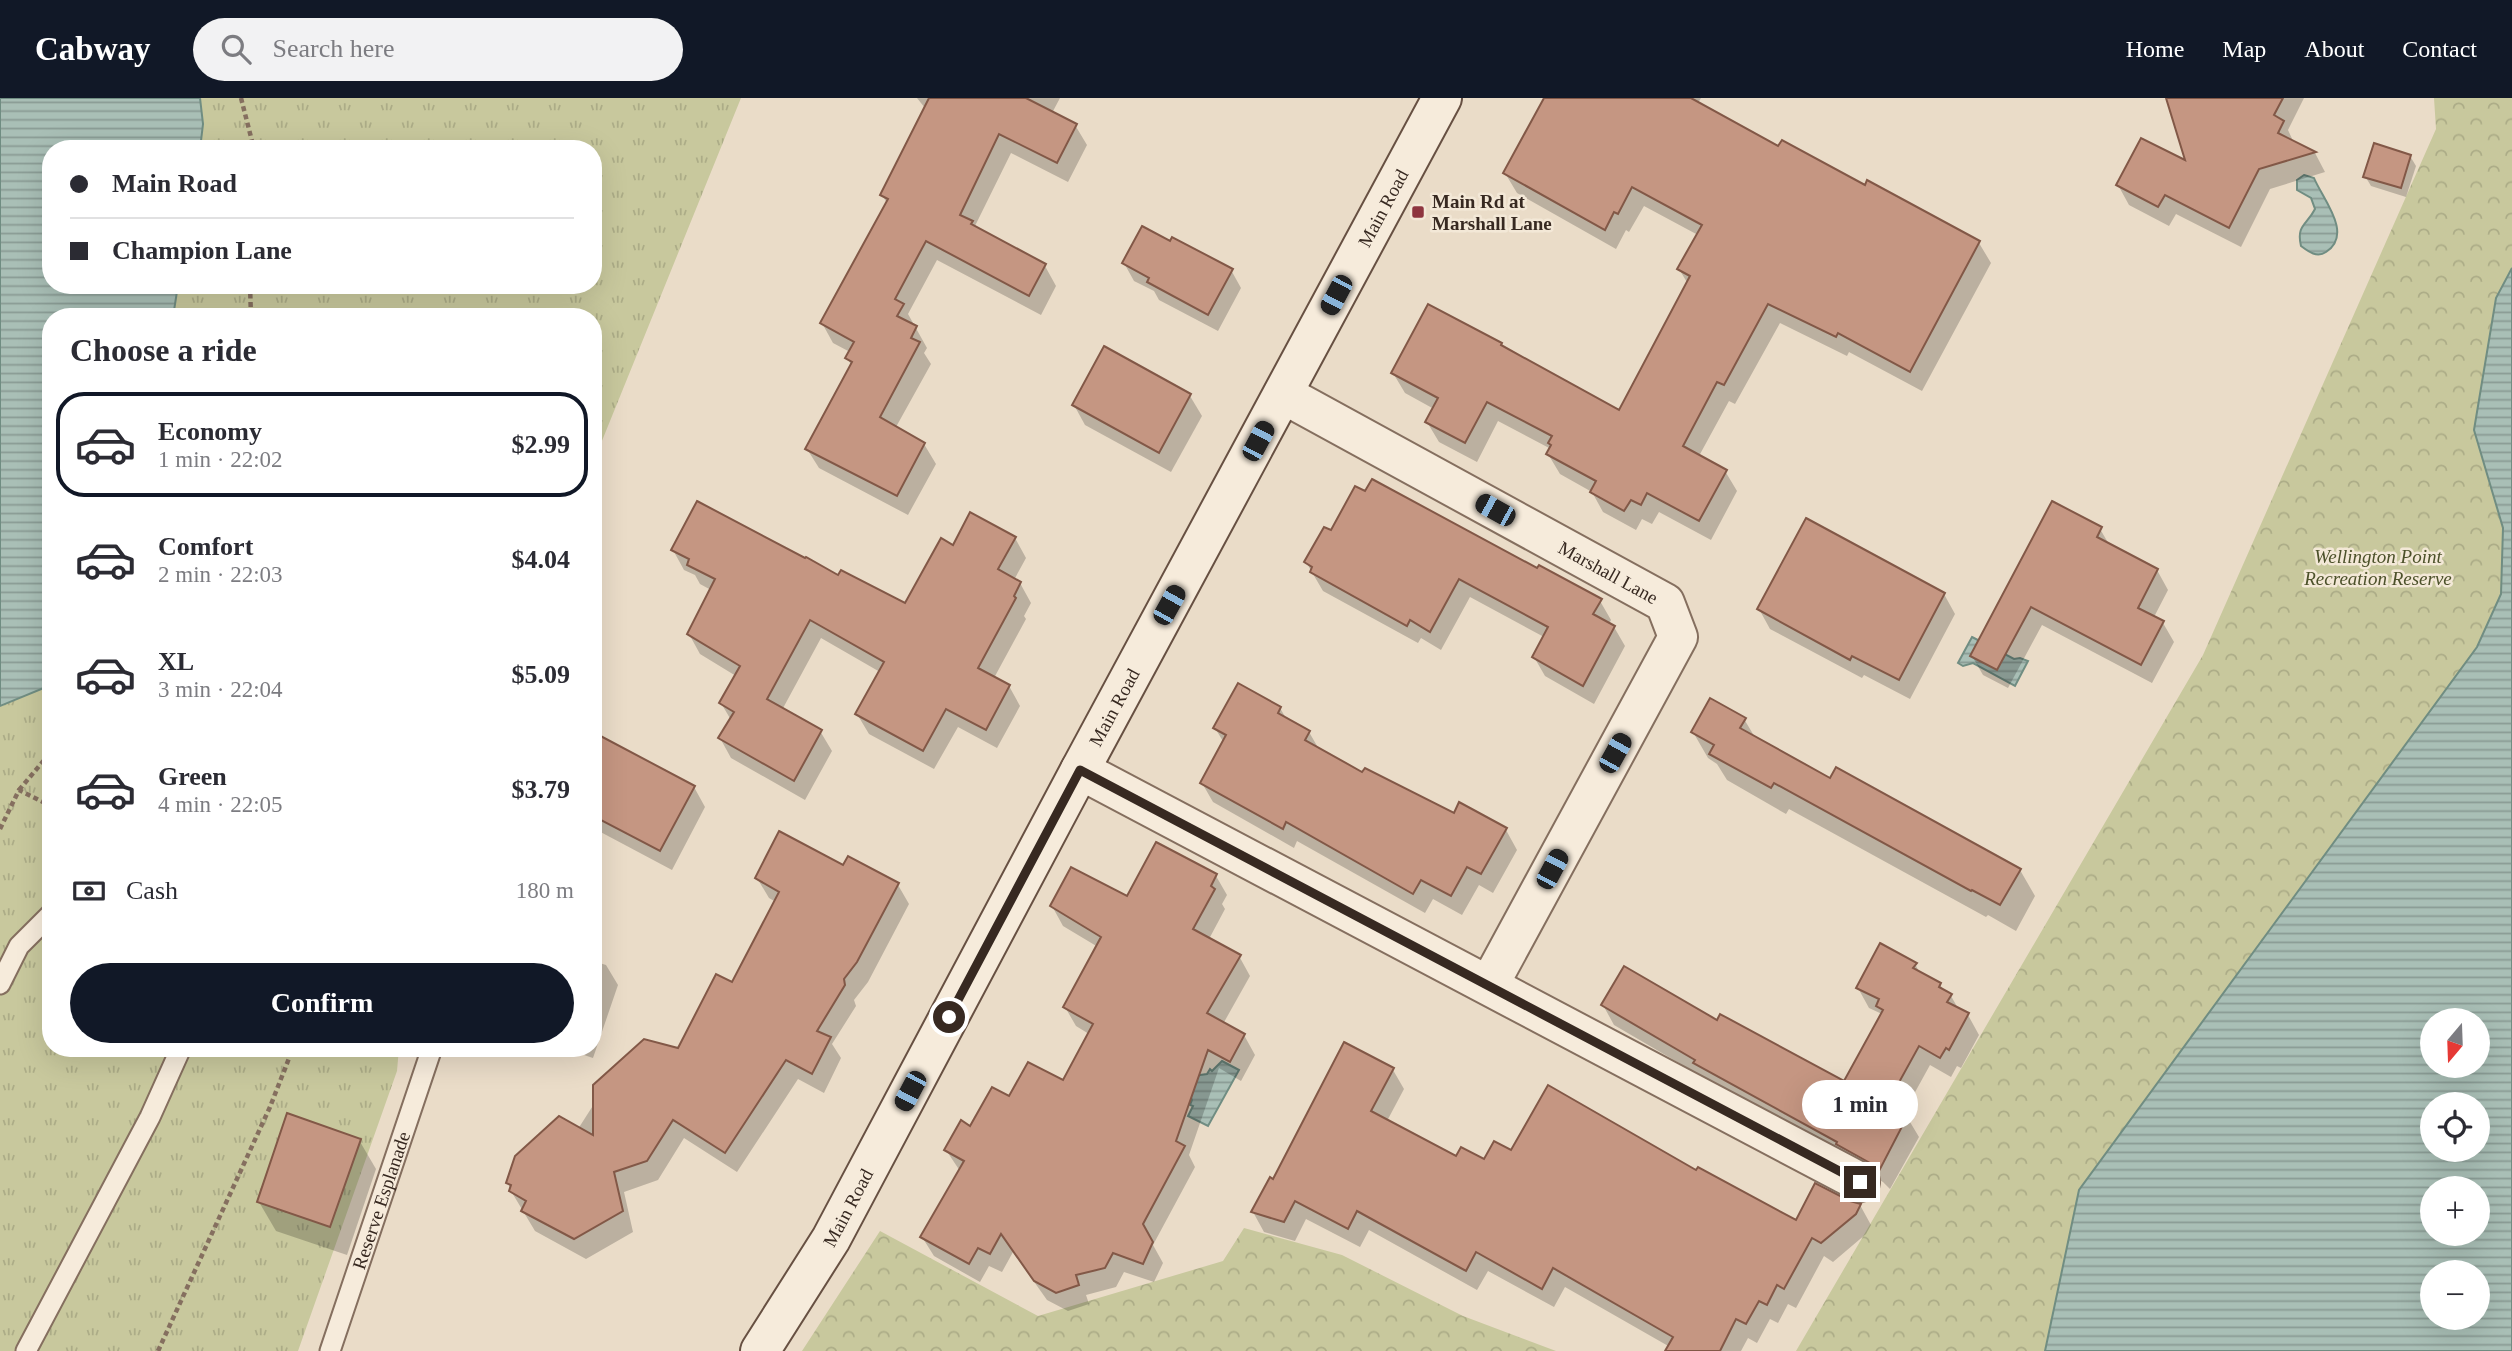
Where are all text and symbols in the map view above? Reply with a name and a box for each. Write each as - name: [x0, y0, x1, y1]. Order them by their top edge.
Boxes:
- search box: [193, 18, 683, 81]
- icon: search: [217, 30, 255, 68]
- text: Cabway: [35, 31, 151, 67]
- text: Search here: [273, 34, 395, 63]
- text: Home: [2126, 36, 2184, 62]
- text: Map: [2222, 36, 2266, 62]
- text: About: [2304, 36, 2364, 62]
- text: Contact: [2402, 36, 2477, 62]
- street label: Main Road: [1354, 165, 1413, 251]
- text: Main Road: [112, 169, 237, 198]
- place label: Main Rd at Marshall Lane: [1432, 191, 1552, 234]
- marker: Main Rd at Marshall Lane: [1410, 204, 1426, 220]
- text: Champion Lane: [112, 236, 292, 265]
- car: [1317, 272, 1356, 318]
- text: Choose a ride: [70, 332, 257, 368]
- icon: car: [74, 413, 137, 476]
- text: Economy: [158, 417, 262, 446]
- car: [1239, 418, 1278, 464]
- text: $2.99: [512, 430, 570, 459]
- text: 1 min · 22:02: [158, 447, 283, 472]
- car: [1472, 491, 1519, 529]
- icon: car: [74, 528, 137, 591]
- text: Comfort: [158, 532, 253, 561]
- street label: Marshall Lane: [1555, 537, 1662, 608]
- text: $4.04: [512, 545, 570, 574]
- park label: Wellington Point Recreation Reserve: [2303, 546, 2452, 589]
- text: 2 min · 22:03: [158, 562, 283, 587]
- car: [1150, 582, 1189, 628]
- icon: car: [74, 643, 137, 706]
- text: XL: [158, 647, 194, 676]
- text: $5.09: [512, 660, 570, 689]
- street label: Main Road: [1085, 665, 1144, 750]
- text: 3 min · 22:04: [158, 677, 283, 702]
- car: [1596, 730, 1635, 776]
- icon: car: [74, 758, 137, 821]
- text: Green: [158, 762, 227, 791]
- text: $3.79: [512, 775, 570, 804]
- text: 4 min · 22:05: [158, 792, 283, 817]
- car: [1533, 846, 1572, 892]
- icon: cash: [70, 872, 108, 910]
- text: Cash: [126, 876, 178, 905]
- text: 180 m: [516, 878, 574, 903]
- button: Confirm: [70, 963, 574, 1043]
- route start: [933, 1001, 965, 1033]
- north arrow: [2420, 1008, 2490, 1078]
- map controls: [2420, 1008, 2490, 1330]
- car: [891, 1068, 930, 1114]
- callout: 1 min: [1802, 1080, 1918, 1130]
- text: 1 min: [1832, 1092, 1888, 1117]
- button: locate: [2420, 1092, 2490, 1162]
- street label: Reserve Esplanade: [348, 1129, 414, 1272]
- street label: Main Road: [819, 1165, 877, 1250]
- route end: [1844, 1166, 1876, 1198]
- button: +: [2420, 1176, 2490, 1246]
- button: −: [2420, 1260, 2490, 1330]

